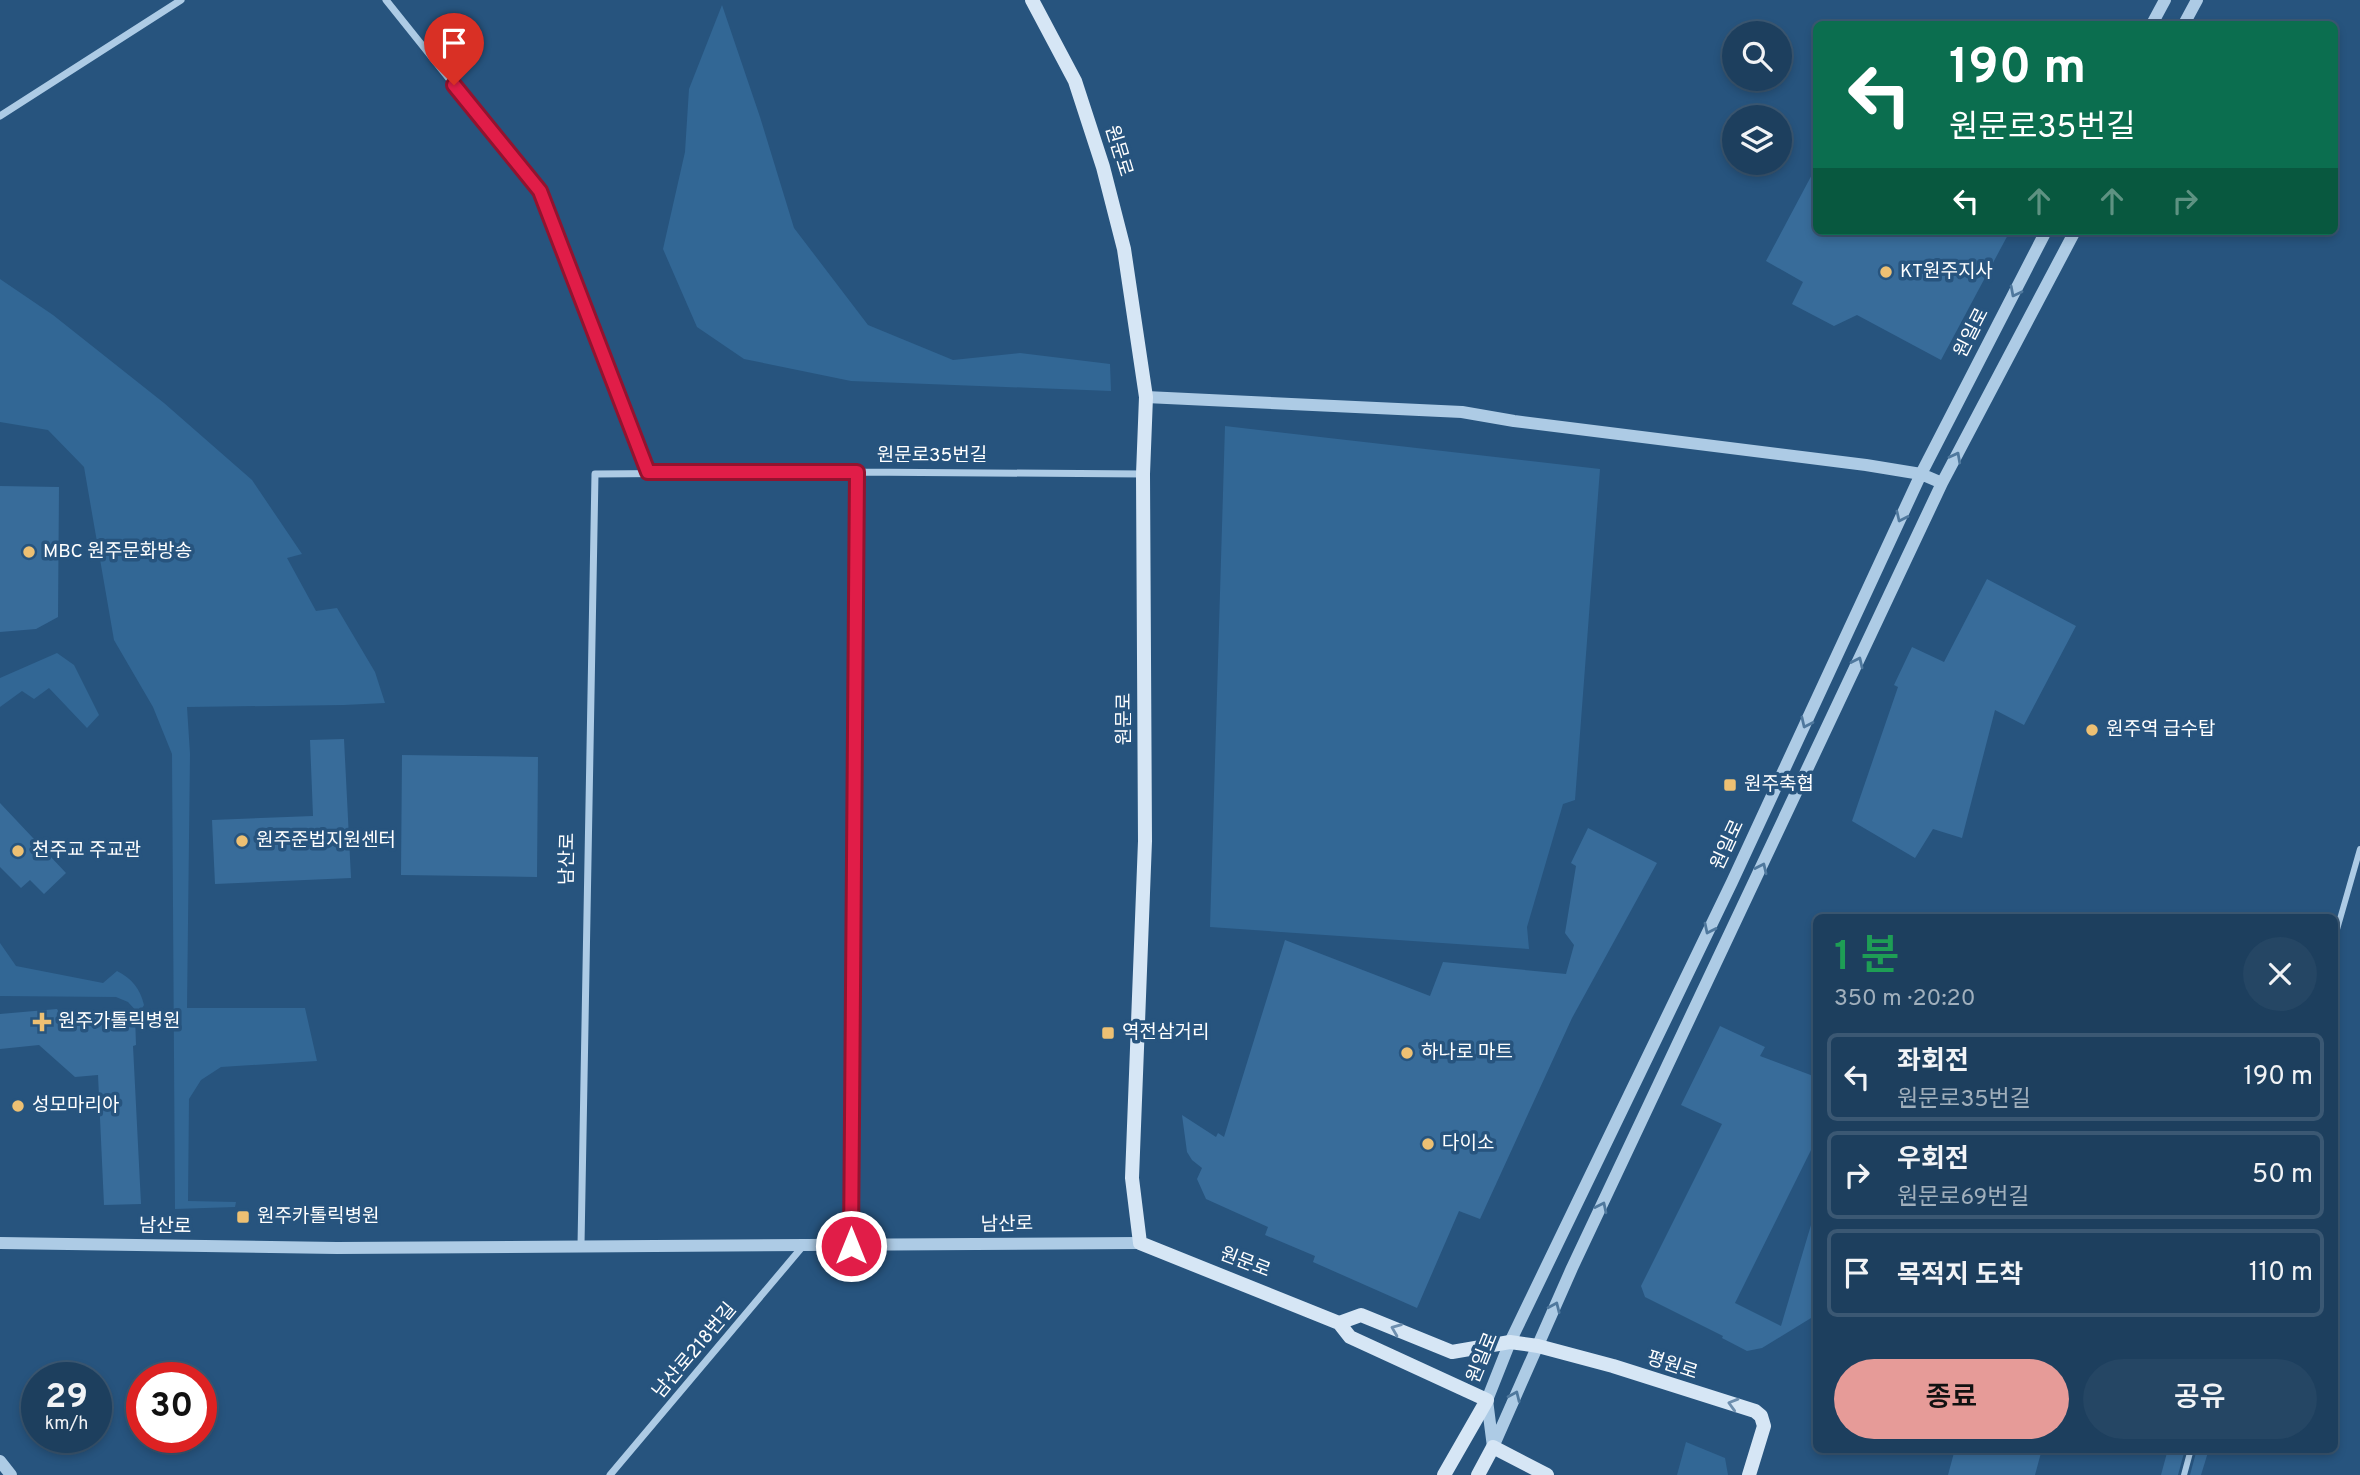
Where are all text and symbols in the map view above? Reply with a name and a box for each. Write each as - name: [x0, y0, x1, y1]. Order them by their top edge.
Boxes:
- pin: [424, 13, 484, 85]
- map controls: [1722, 21, 1792, 175]
- button: search: [1722, 21, 1792, 91]
- icon: arrive: [435, 24, 473, 62]
- text: 190 m: [1949, 39, 2086, 101]
- icon: left: [1834, 49, 1925, 140]
- button: layers: [1722, 105, 1792, 175]
- text: 원문로35번길: [1949, 109, 2135, 149]
- street label: 원문로: [1099, 122, 1137, 180]
- icon: left: [1947, 182, 1985, 220]
- icon: ahead: [2020, 182, 2058, 220]
- icon: ahead: [2093, 182, 2131, 220]
- icon: right: [2166, 182, 2204, 220]
- place label: KT원주지사: [1900, 260, 1993, 284]
- marker: KT원주지사: [1878, 264, 1894, 280]
- one-way arrow: [2009, 285, 2023, 297]
- street label: 원일로: [1949, 304, 1995, 362]
- street label: 원문로35번길: [877, 444, 987, 468]
- one-way arrow: [1948, 452, 1961, 464]
- one-way arrow: [1895, 509, 1909, 522]
- place label: MBC 원주문화방송: [43, 540, 192, 564]
- marker: MBC 원주문화방송: [21, 544, 37, 560]
- one-way arrow: [1850, 657, 1864, 669]
- street label: 원문로: [1113, 693, 1137, 745]
- one-way arrow: [1800, 716, 1814, 728]
- place label: 원주역 급수탑: [2106, 718, 2216, 742]
- marker: 원주역 급수탑: [2084, 722, 2100, 738]
- place label: 원주축협: [1744, 773, 1814, 797]
- marker: 원주축협: [1722, 777, 1738, 793]
- street label: 원일로: [1706, 816, 1750, 874]
- place label: 원주준법지원센터: [256, 829, 396, 853]
- marker: 원주준법지원센터: [234, 833, 250, 849]
- street label: 남산로: [556, 833, 580, 885]
- place label: 천주교 주교관: [32, 839, 141, 863]
- marker: 천주교 주교관: [10, 843, 26, 859]
- one-way arrow: [1753, 863, 1767, 875]
- one-way arrow: [1704, 922, 1718, 934]
- text: 1 분: [1834, 932, 1899, 985]
- button: close: [2243, 937, 2317, 1011]
- text: 350 m · 20:20: [1834, 985, 1975, 1014]
- place label: 원주가톨릭병원: [58, 1010, 180, 1034]
- marker: 원주가톨릭병원: [32, 1012, 52, 1032]
- place label: 역전삼거리: [1122, 1021, 1209, 1045]
- marker: 역전삼거리: [1100, 1025, 1116, 1041]
- place label: 하나로 마트: [1421, 1041, 1513, 1065]
- marker: 하나로 마트: [1399, 1045, 1415, 1061]
- text: 좌회전: [1897, 1046, 1969, 1079]
- icon: left: [1838, 1058, 1876, 1096]
- text: 190 m: [2243, 1061, 2313, 1094]
- text: 원문로35번길: [1897, 1086, 2031, 1115]
- place label: 성모마리아: [32, 1094, 119, 1118]
- marker: 성모마리아: [10, 1098, 26, 1114]
- place label: 다이소: [1442, 1132, 1494, 1156]
- marker: 다이소: [1420, 1136, 1436, 1152]
- text: 우회전: [1897, 1144, 1969, 1177]
- icon: right: [1838, 1156, 1876, 1194]
- text: 50 m: [2252, 1159, 2313, 1192]
- text: 원문로69번길: [1897, 1184, 2029, 1213]
- one-way arrow: [1593, 1202, 1607, 1214]
- place label: 원주카톨릭병원: [257, 1205, 379, 1229]
- marker: 원주카톨릭병원: [235, 1209, 251, 1225]
- position arrow: [814, 1209, 888, 1283]
- street label: 남산로: [981, 1213, 1033, 1237]
- street label: 남산로: [139, 1215, 191, 1239]
- street label: 원문로: [1216, 1242, 1274, 1284]
- icon: arrive: [1838, 1254, 1876, 1292]
- text: 110 m: [2249, 1257, 2313, 1290]
- text: 목적지 도착: [1897, 1260, 2023, 1293]
- street label: 남산로218번길: [648, 1298, 742, 1404]
- one-way arrow: [1547, 1302, 1561, 1314]
- one-way arrow: [1390, 1324, 1402, 1338]
- street label: 원일로: [1462, 1329, 1504, 1387]
- street label: 평원로: [1643, 1346, 1701, 1386]
- button: 종료: [1834, 1359, 2069, 1439]
- button: 공유: [2083, 1359, 2317, 1439]
- speed limit sign: 30: [126, 1362, 217, 1453]
- text: 29: [45, 1376, 88, 1420]
- one-way arrow: [1507, 1391, 1521, 1404]
- one-way arrow: [1727, 1398, 1739, 1413]
- text: km/h: [45, 1413, 88, 1436]

